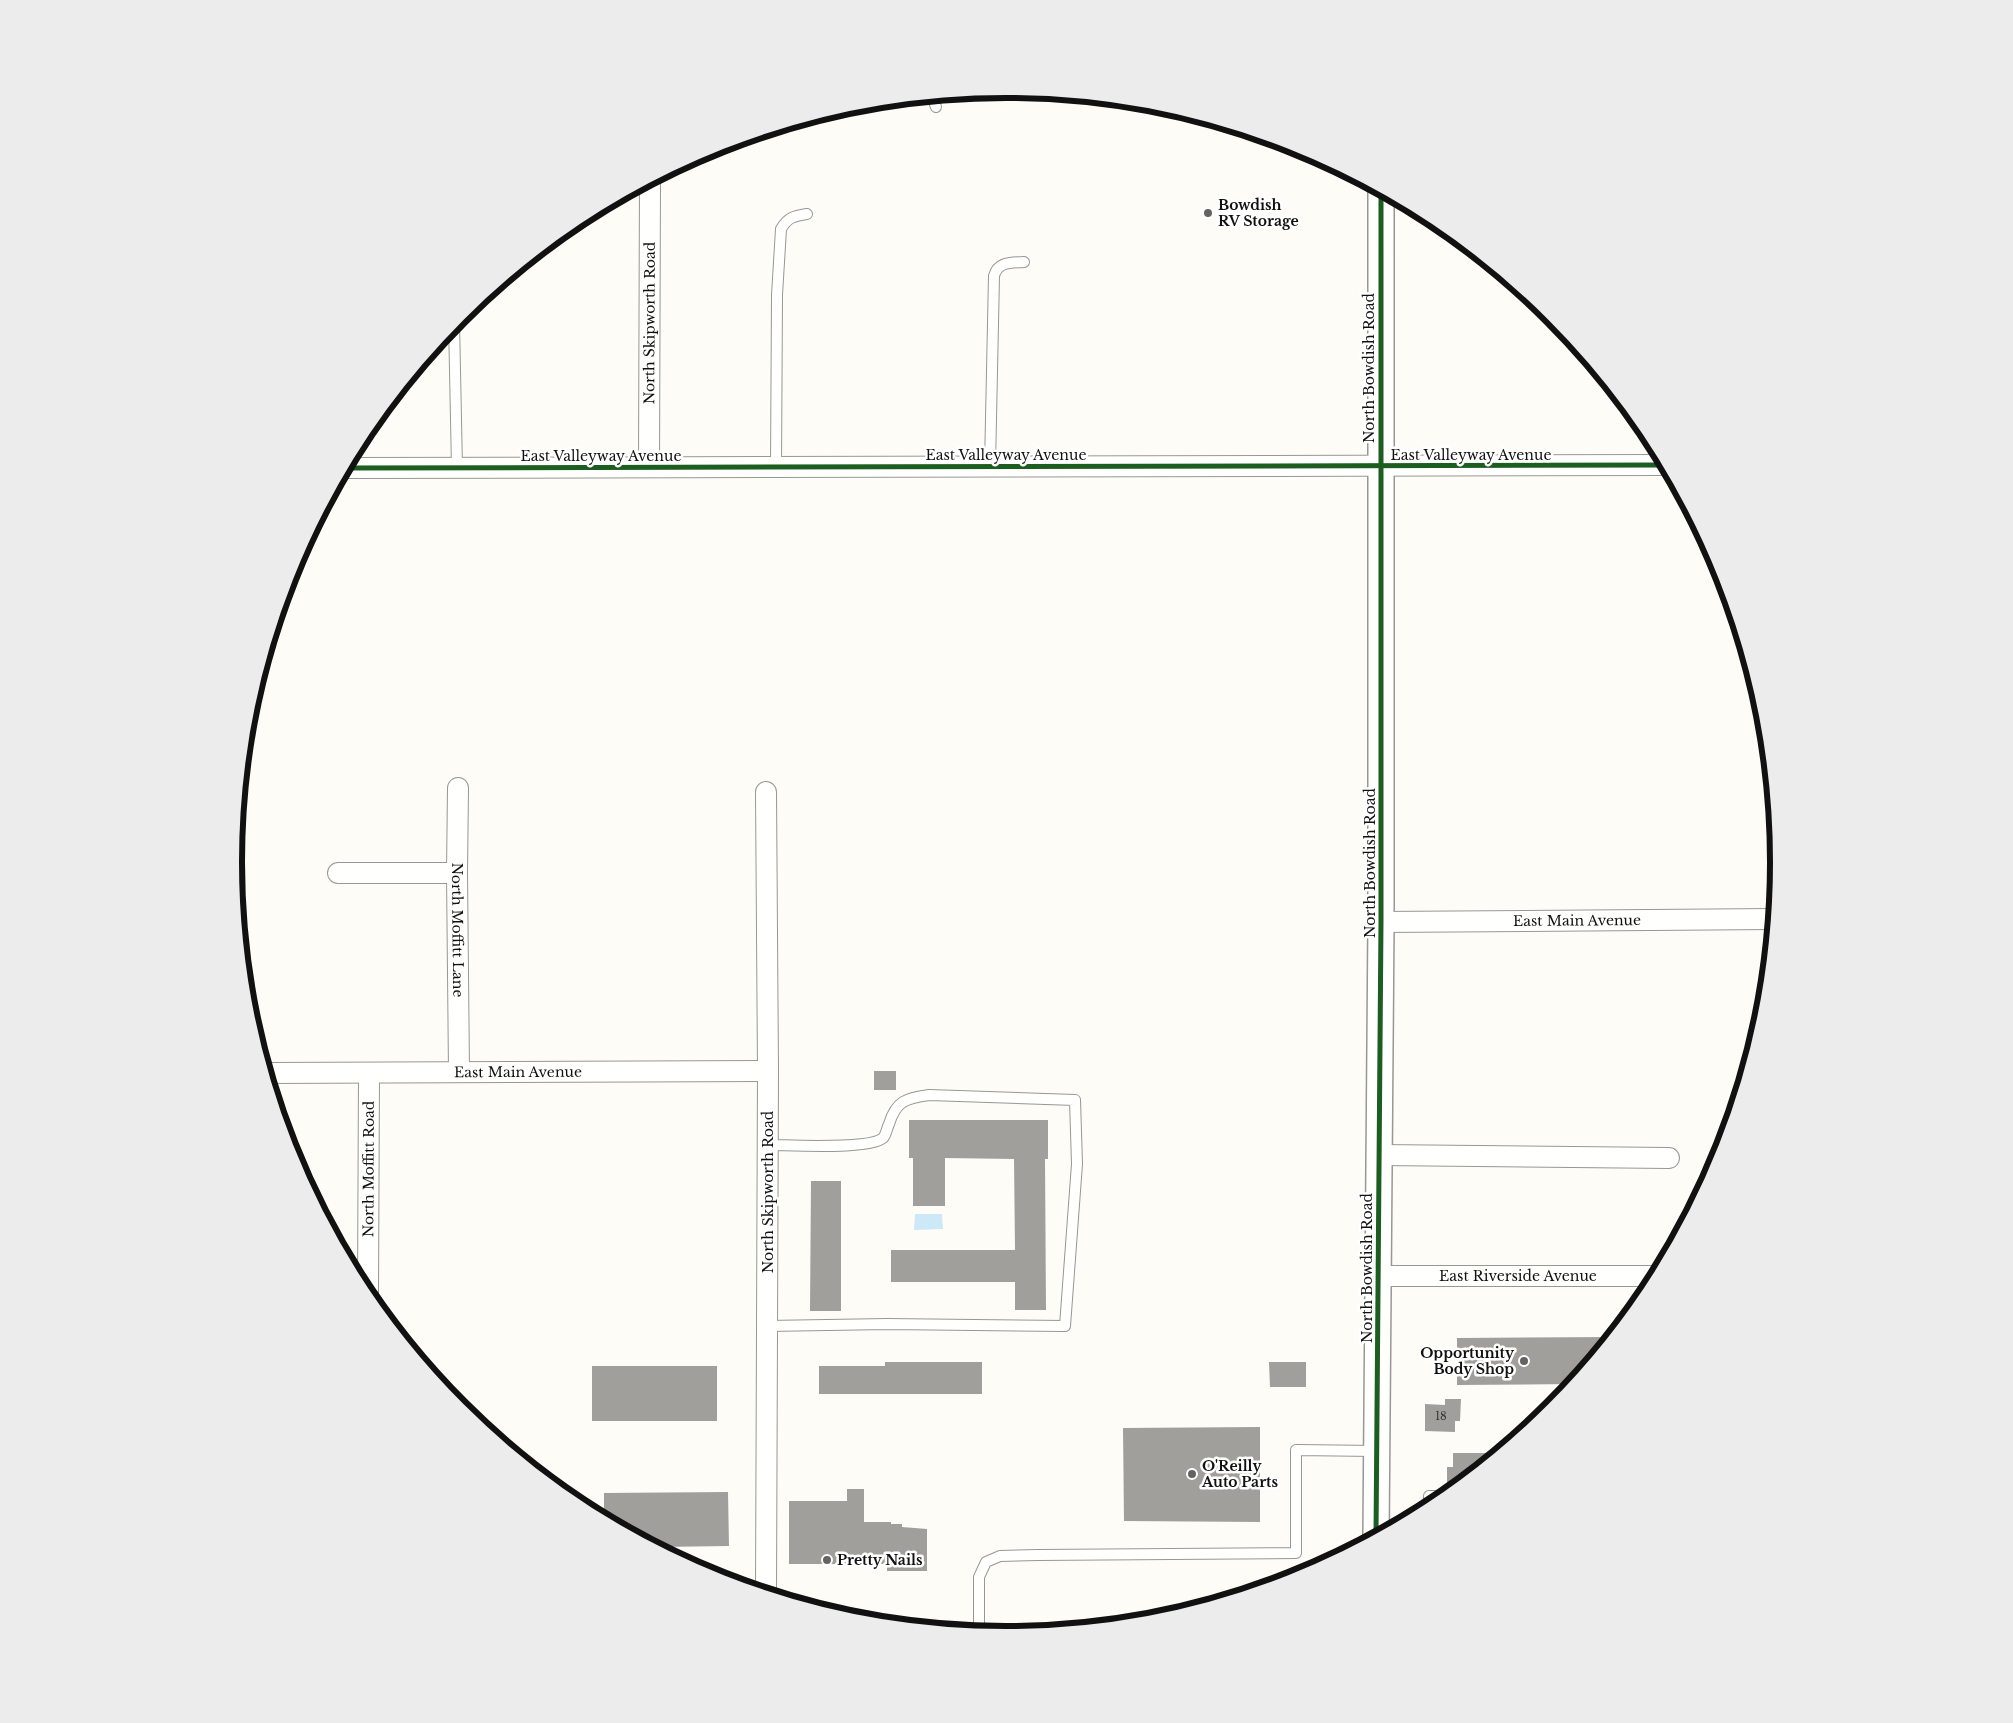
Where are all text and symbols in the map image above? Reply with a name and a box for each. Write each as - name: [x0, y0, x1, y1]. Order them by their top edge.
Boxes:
- place label: Bowdish RV Storage: [1218, 196, 1299, 230]
- marker: Bowdish RV Storage: [1202, 207, 1214, 219]
- street label: North Skipworth Road: [640, 241, 659, 404]
- street label: North Bowdish Road: [1360, 293, 1378, 443]
- street label: East Valleyway Avenue: [926, 446, 1086, 464]
- street label: East Valleyway Avenue: [1391, 446, 1551, 464]
- street label: East Valleyway Avenue: [521, 447, 681, 465]
- street label: North Bowdish Road: [1361, 788, 1379, 938]
- street label: North Moffitt Lane: [448, 862, 467, 998]
- street label: East Main Avenue: [1513, 911, 1641, 930]
- street label: East Main Avenue: [454, 1063, 582, 1081]
- street label: North Moffitt Road: [359, 1100, 378, 1237]
- street label: North Skipworth Road: [759, 1110, 777, 1273]
- street label: North Bowdish Road: [1358, 1193, 1376, 1343]
- street label: East Riverside Avenue: [1439, 1267, 1597, 1285]
- place label: Opportunity Body Shop: [1420, 1344, 1515, 1378]
- marker: Opportunity Body Shop: [1518, 1355, 1530, 1367]
- house number: 18: [1435, 1409, 1447, 1423]
- place label: O'Reilly Auto Parts: [1201, 1457, 1278, 1491]
- marker: O'Reilly Auto Parts: [1186, 1468, 1198, 1480]
- place label: Pretty Nails: [837, 1551, 923, 1569]
- marker: Pretty Nails: [821, 1554, 833, 1566]

